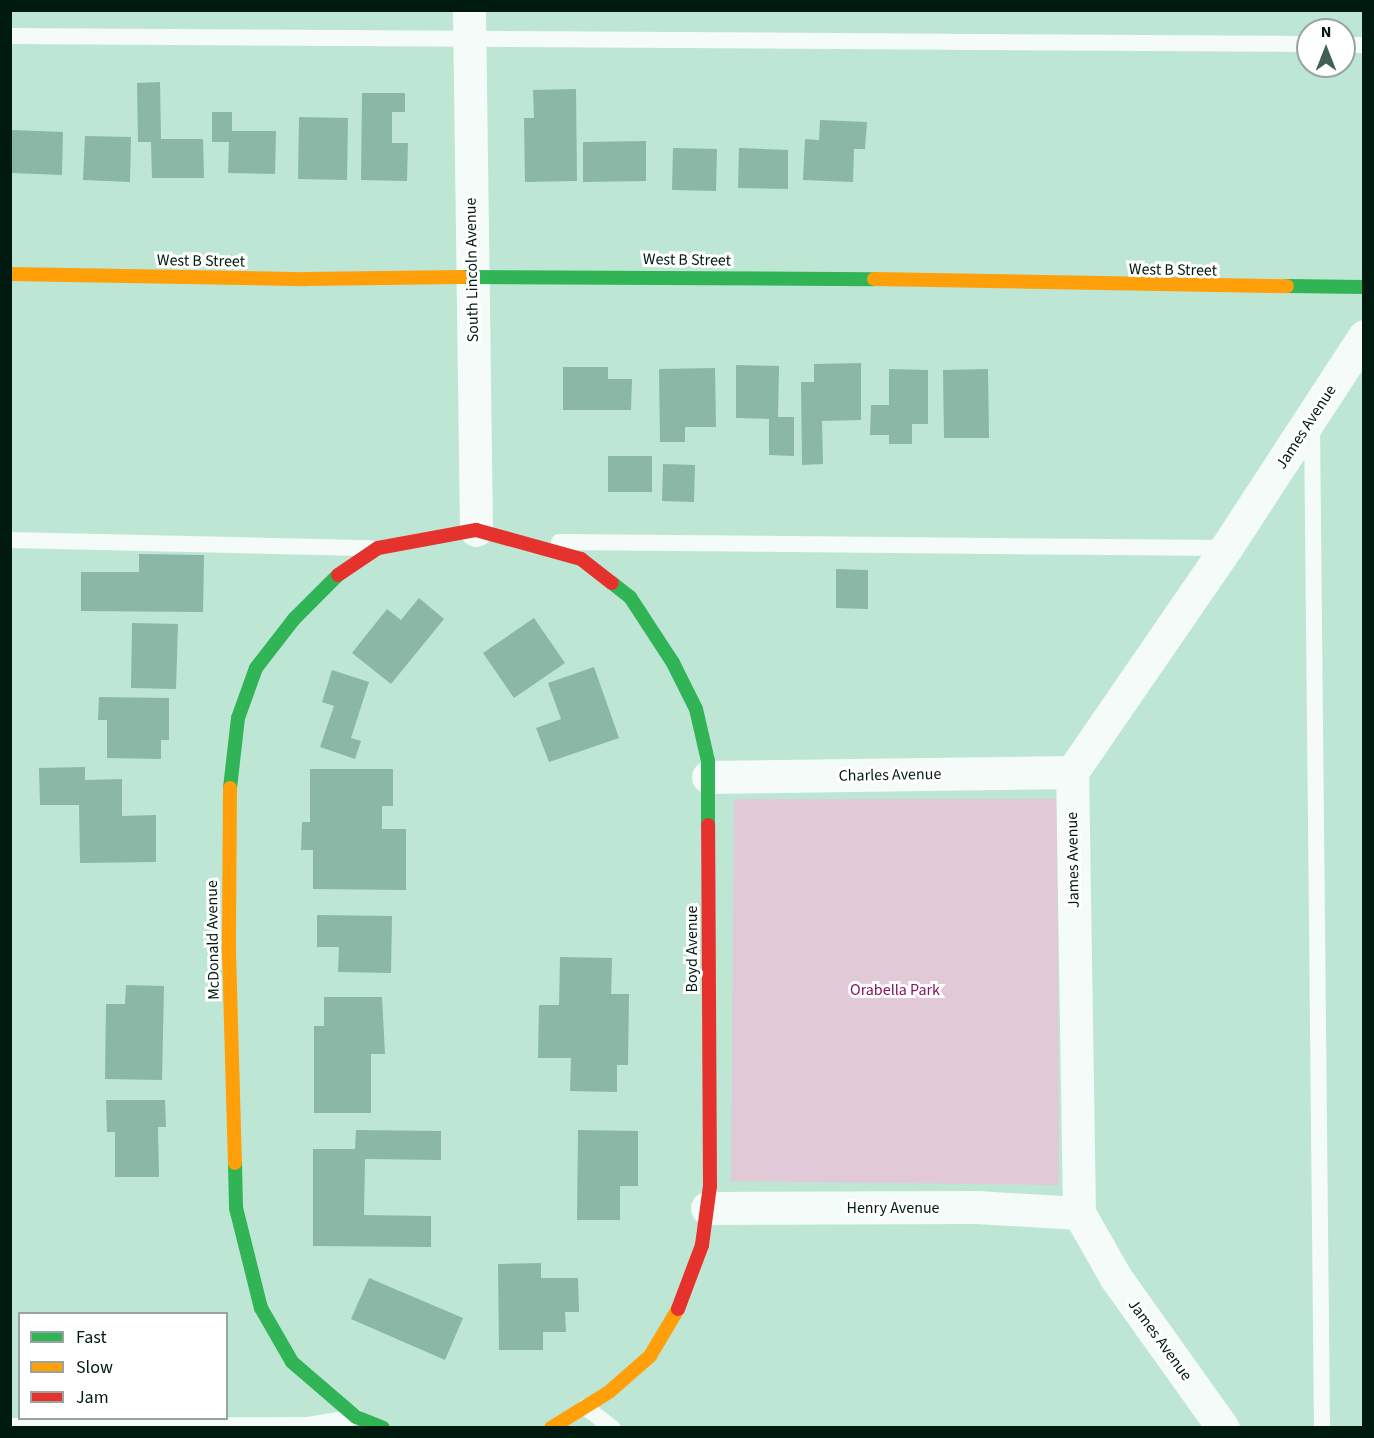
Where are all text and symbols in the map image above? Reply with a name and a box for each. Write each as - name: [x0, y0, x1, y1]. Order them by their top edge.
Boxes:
- north arrow: [1296, 18, 1356, 78]
- text: N: [1321, 21, 1331, 43]
- street label: South Lincoln Avenue: [461, 198, 483, 342]
- street label: West B Street: [643, 250, 731, 270]
- street label: West B Street: [157, 251, 245, 271]
- street label: West B Street: [1129, 260, 1217, 280]
- street label: James Avenue: [1272, 381, 1340, 473]
- street label: Charles Avenue: [838, 765, 942, 785]
- street label: James Avenue: [1063, 812, 1083, 908]
- street label: McDonald Avenue: [202, 880, 224, 1000]
- street label: Boyd Avenue: [682, 906, 702, 992]
- park label: Orabella Park: [850, 980, 940, 1000]
- street label: Henry Avenue: [846, 1198, 940, 1218]
- street label: James Avenue: [1124, 1295, 1196, 1385]
- legend: [18, 1312, 228, 1420]
- text: Fast: [76, 1325, 107, 1350]
- text: Slow: [76, 1355, 113, 1380]
- text: Jam: [76, 1385, 109, 1410]

